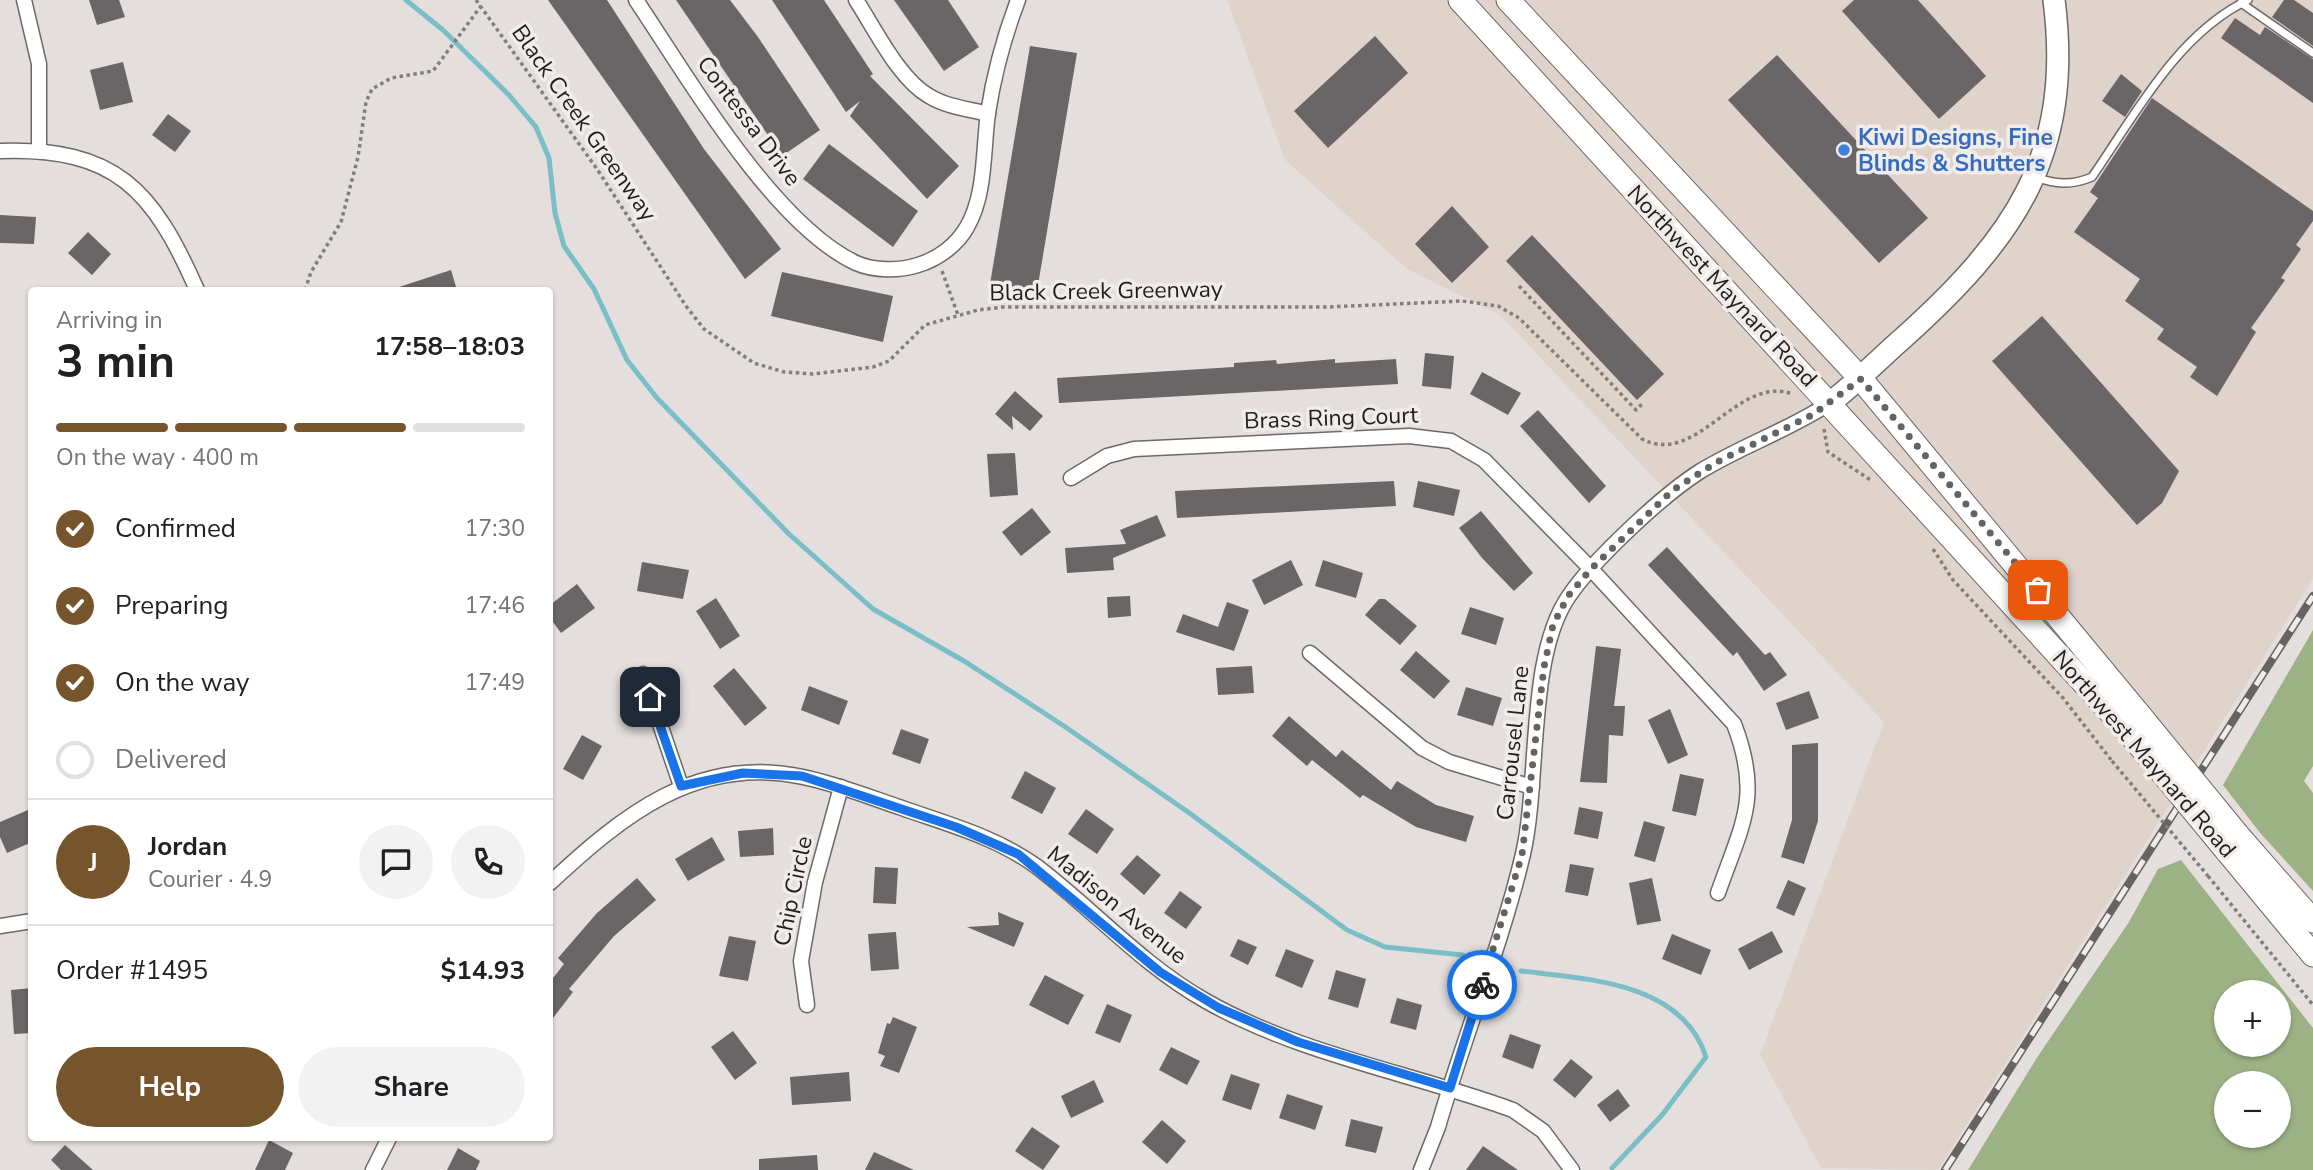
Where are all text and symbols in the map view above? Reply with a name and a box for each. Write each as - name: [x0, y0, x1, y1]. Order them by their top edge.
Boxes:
- street label: Black Creek Greenway: [504, 19, 664, 228]
- street label: Contessa Drive: [690, 50, 808, 192]
- place label: Kiwi Designs, Fine Blinds & Shutters: [1858, 122, 2053, 179]
- marker: Kiwi Designs, Fine Blinds & Shutters: [1836, 142, 1852, 158]
- street label: Northwest Maynard Road: [1620, 178, 1824, 394]
- street label: Black Creek Greenway: [989, 273, 1223, 309]
- text: Arriving in: [56, 305, 163, 336]
- text: 17:58–18:03: [374, 329, 525, 364]
- text: 3 min: [56, 330, 175, 393]
- street label: Brass Ring Court: [1243, 399, 1420, 437]
- text: On the way · 400 m: [56, 442, 259, 473]
- icon: check: [56, 510, 94, 548]
- text: Confirmed: [115, 511, 236, 546]
- text: 17:30: [465, 513, 525, 544]
- pin: [2008, 560, 2068, 620]
- icon: bag: [2019, 571, 2057, 609]
- icon: check: [56, 587, 94, 625]
- text: Preparing: [115, 588, 228, 623]
- text: 17:46: [465, 590, 525, 621]
- street label: Northwest Maynard Road: [2045, 644, 2243, 864]
- icon: check: [56, 664, 94, 702]
- street label: Carrousel Lane: [1489, 664, 1537, 822]
- text: On the way: [115, 665, 249, 700]
- text: 17:49: [465, 667, 525, 698]
- pin: [620, 667, 680, 727]
- icon: home: [631, 678, 669, 716]
- text: Delivered: [115, 742, 227, 777]
- button: chat: [359, 825, 433, 899]
- button: phone: [451, 825, 525, 899]
- text: Jordan: [148, 829, 227, 864]
- street label: Chip Circle: [766, 833, 820, 949]
- street label: Madison Avenue: [1041, 839, 1193, 971]
- text: J: [88, 845, 98, 880]
- text: Courier · 4.9: [148, 864, 272, 895]
- courier: [1447, 950, 1517, 1020]
- text: Order #1495: [56, 953, 208, 988]
- text: $14.93: [441, 953, 525, 988]
- icon: bike: [1463, 966, 1501, 1004]
- map controls: [2214, 980, 2291, 1148]
- button: +: [2214, 980, 2291, 1057]
- button: Help: [56, 1047, 284, 1127]
- button: Share: [298, 1047, 525, 1127]
- button: −: [2214, 1071, 2291, 1148]

